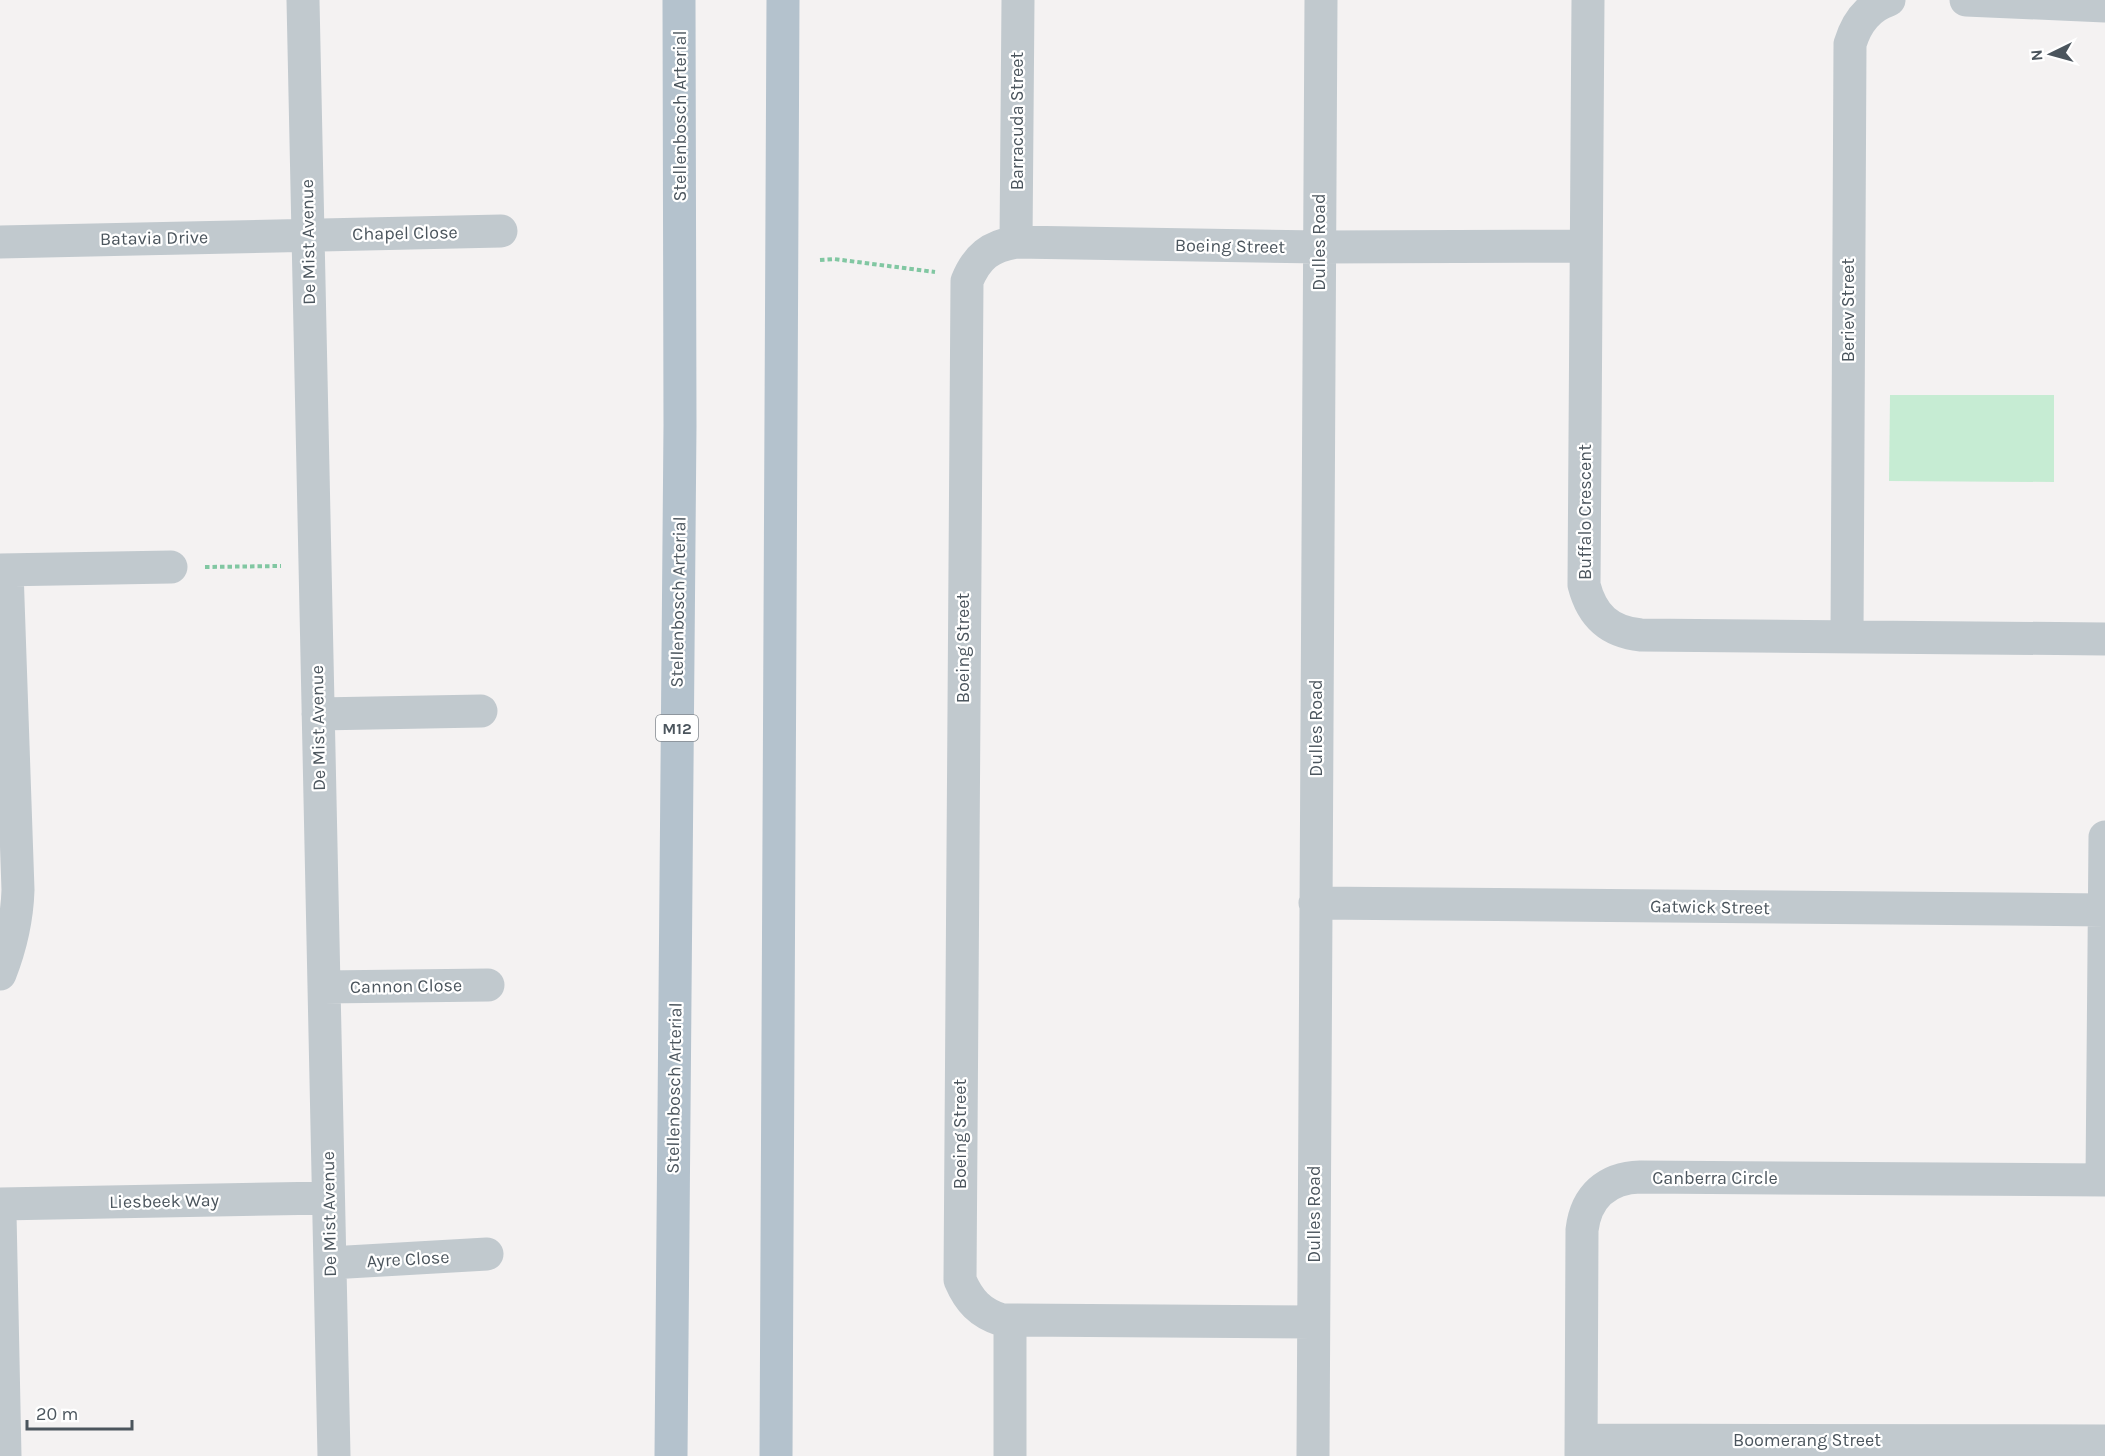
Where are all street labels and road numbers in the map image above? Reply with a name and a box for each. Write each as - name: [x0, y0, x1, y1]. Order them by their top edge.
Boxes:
- street label: Stellenbosch Arterial: [669, 30, 691, 202]
- street label: Barracuda Street: [1006, 52, 1028, 190]
- street label: De Mist Avenue: [296, 179, 320, 305]
- street label: Dulles Road: [1308, 193, 1330, 291]
- street label: Chapel Close: [352, 221, 458, 245]
- street label: Batavia Drive: [100, 226, 208, 250]
- street label: Boeing Street: [1175, 234, 1286, 258]
- street label: Beriev Street: [1837, 258, 1859, 362]
- street label: Buffalo Crescent: [1574, 444, 1596, 580]
- street label: Stellenbosch Arterial: [666, 516, 690, 688]
- street label: Boeing Street: [952, 593, 974, 703]
- street label: De Mist Avenue: [306, 665, 330, 791]
- street label: Dulles Road: [1305, 679, 1327, 777]
- road number: M12: [656, 715, 698, 741]
- street label: Gatwick Street: [1650, 895, 1770, 919]
- street label: Cannon Close: [350, 974, 462, 998]
- street label: Stellenbosch Arterial: [662, 1002, 686, 1174]
- street label: Boeing Street: [949, 1079, 971, 1189]
- street label: De Mist Avenue: [317, 1151, 341, 1277]
- street label: Dulles Road: [1303, 1165, 1325, 1263]
- street label: Canberra Circle: [1652, 1167, 1778, 1189]
- street label: Liesbeek Way: [109, 1189, 220, 1213]
- street label: Ayre Close: [366, 1246, 450, 1272]
- street label: Boomerang Street: [1733, 1429, 1881, 1451]

